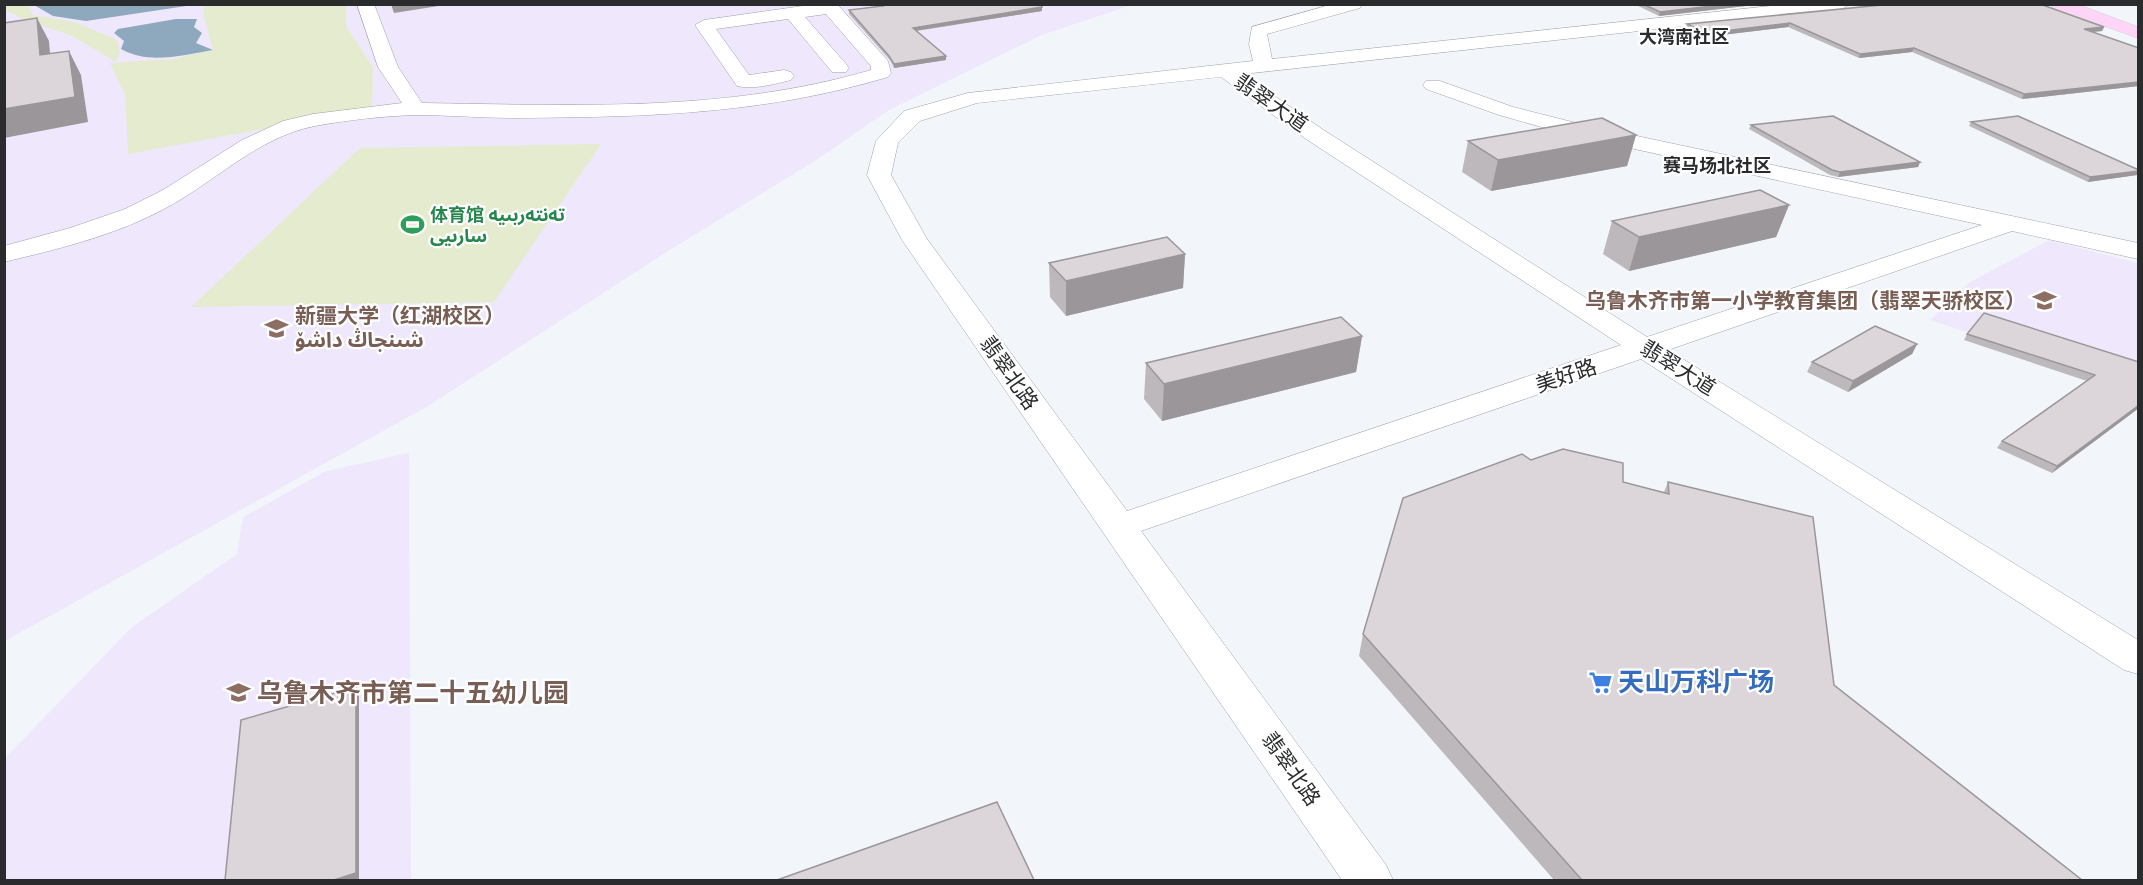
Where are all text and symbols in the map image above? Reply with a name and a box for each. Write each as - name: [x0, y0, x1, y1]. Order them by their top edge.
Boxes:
- district label: 大湾南社区: [1639, 26, 1729, 47]
- street label: 翡翠大道: [1230, 69, 1312, 137]
- district label: 赛马场北社区: [1663, 155, 1771, 176]
- place label: 体育馆 تەنتەربىيە سارىيى: [430, 204, 565, 247]
- sports icon: 体育馆 تەنتەربىيە سارىيى: [399, 212, 425, 238]
- school or university icon: 乌鲁木齐市第一小学教育集团（翡翠天骄校区）: [2031, 288, 2057, 314]
- place label: 乌鲁木齐市第一小学教育集团（翡翠天骄校区）: [1585, 289, 2026, 313]
- place label: 新疆大学（红湖校区） شىنجاڭ داشۆ: [295, 304, 505, 352]
- school or university icon: 新疆大学（红湖校区） شىنجاڭ داشۆ: [264, 315, 290, 341]
- street label: 翡翠北路: [975, 332, 1043, 414]
- street label: 翡翠大道: [1636, 336, 1720, 400]
- street label: 美好路: [1532, 354, 1600, 398]
- place label: 天山万科广场: [1618, 667, 1774, 697]
- supermarket icon: 天山万科广场: [1587, 669, 1613, 695]
- place label: 乌鲁木齐市第二十五幼儿园: [257, 678, 569, 708]
- school or university icon: 乌鲁木齐市第二十五幼儿园: [226, 680, 252, 706]
- street label: 翡翠北路: [1257, 728, 1325, 810]

